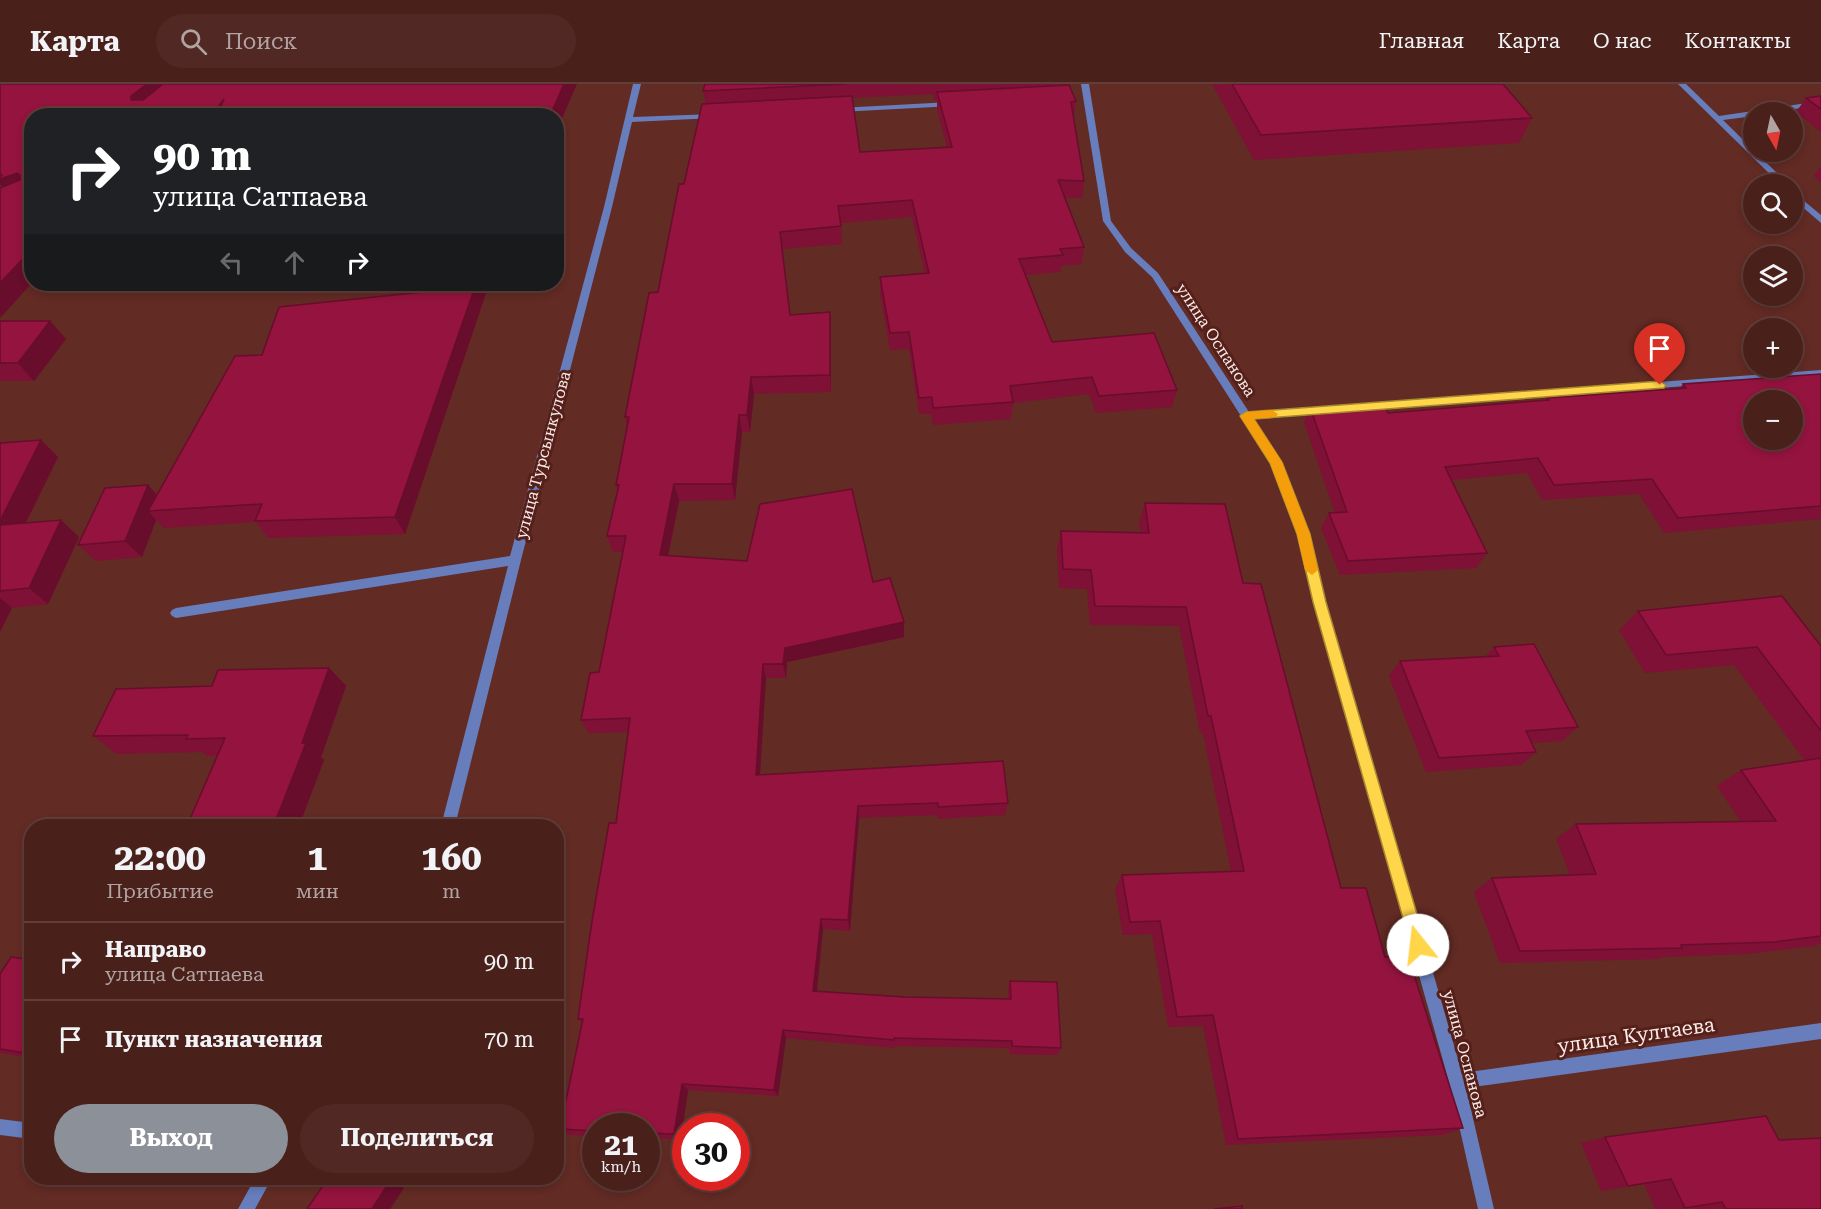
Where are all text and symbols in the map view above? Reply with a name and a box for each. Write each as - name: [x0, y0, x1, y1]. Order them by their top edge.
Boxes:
- search box: [156, 14, 576, 68]
- text: Карта: [30, 25, 120, 58]
- icon: search: [177, 25, 210, 58]
- text: Поиск: [225, 29, 297, 54]
- text: Главная: [1379, 29, 1464, 53]
- text: Карта: [1497, 29, 1560, 53]
- text: О нас: [1593, 29, 1652, 53]
- text: Контакты: [1685, 29, 1791, 53]
- north arrow: [1743, 102, 1803, 162]
- map controls: [1743, 102, 1803, 450]
- text: 90 m: [153, 131, 251, 180]
- icon: right: [54, 132, 132, 210]
- button: search: [1743, 174, 1803, 234]
- text: улица Сатпаева: [153, 181, 368, 213]
- icon: left: [215, 246, 248, 279]
- icon: ahead: [278, 246, 311, 279]
- icon: right: [341, 246, 374, 279]
- button: layers: [1743, 246, 1803, 306]
- street label: улица Оспанова: [1172, 280, 1260, 401]
- button: +: [1743, 318, 1803, 378]
- pin: [1634, 323, 1685, 385]
- icon: arrive: [1643, 332, 1676, 365]
- street label: улица Турсынкулова: [511, 369, 575, 541]
- button: −: [1743, 390, 1803, 450]
- text: 22:00: [114, 837, 206, 879]
- text: 1: [307, 837, 327, 879]
- text: 160: [421, 837, 482, 879]
- text: Прибытие: [106, 879, 214, 903]
- text: мин: [296, 879, 339, 903]
- text: m: [442, 879, 460, 903]
- position arrow: [1386, 913, 1450, 977]
- text: Направо: [105, 937, 206, 962]
- icon: right: [54, 945, 87, 978]
- text: 90 m: [484, 949, 534, 974]
- text: улица Сатпаева: [105, 962, 264, 986]
- street label: улица Оспанова: [1439, 988, 1491, 1120]
- street label: улица Култаева: [1556, 1012, 1716, 1058]
- icon: arrive: [54, 1023, 87, 1056]
- text: Пункт назначения: [105, 1027, 323, 1052]
- text: 70 m: [484, 1027, 534, 1052]
- button: Выход: [54, 1104, 288, 1173]
- button: Поделиться: [300, 1104, 534, 1173]
- speed limit sign: 30: [672, 1113, 750, 1191]
- text: 21: [604, 1127, 638, 1162]
- text: km/h: [601, 1158, 641, 1176]

